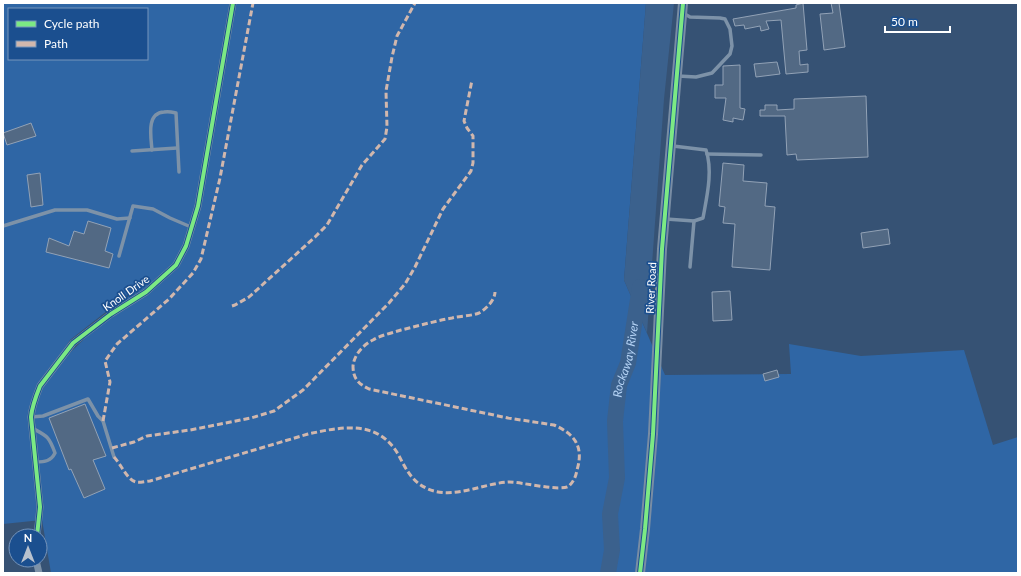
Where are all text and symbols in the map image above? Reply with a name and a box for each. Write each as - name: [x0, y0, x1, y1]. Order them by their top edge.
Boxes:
- legend: [8, 8, 148, 60]
- scale bar: [885, 8, 950, 34]
- text: 50 m: [891, 14, 918, 29]
- text: Cycle path: [44, 16, 99, 31]
- text: Path: [44, 36, 68, 51]
- street label: River Road: [643, 262, 658, 314]
- street label: Knoll Drive: [100, 272, 152, 313]
- water label: Rockaway River: [610, 319, 642, 398]
- north arrow: [8, 528, 48, 568]
- text: N: [24, 531, 32, 544]

